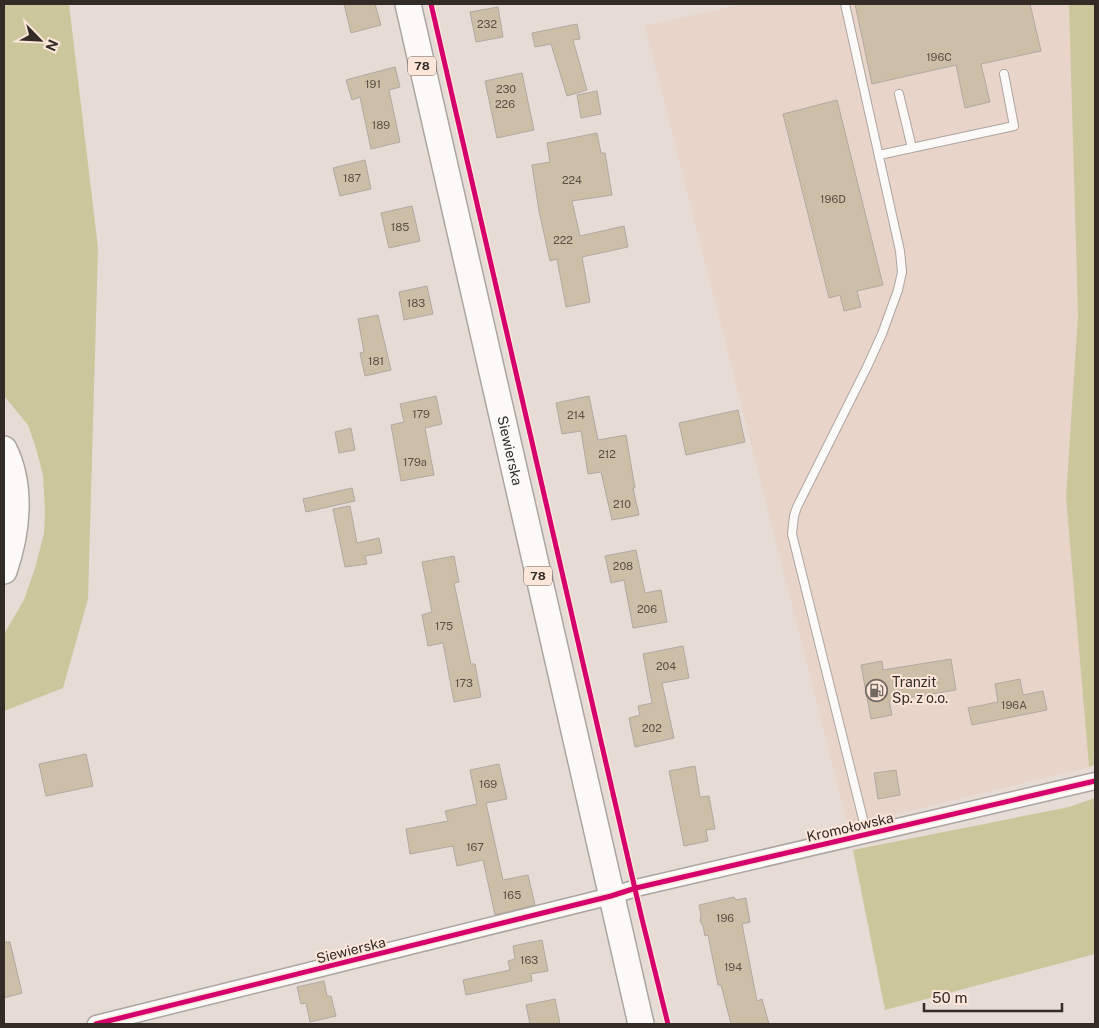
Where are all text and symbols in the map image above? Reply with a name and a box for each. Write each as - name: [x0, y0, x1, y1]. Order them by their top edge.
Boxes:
- north arrow: [15, 15, 65, 65]
- house number: 232: [477, 18, 497, 30]
- text: N: [42, 37, 61, 54]
- house number: 196C: [926, 51, 952, 63]
- road number: 78: [408, 56, 436, 76]
- house number: 191: [365, 78, 381, 90]
- house number: 230: [496, 83, 516, 95]
- house number: 226: [495, 98, 515, 110]
- house number: 189: [372, 119, 390, 131]
- house number: 187: [343, 172, 361, 184]
- house number: 224: [562, 174, 582, 186]
- house number: 196D: [820, 193, 846, 205]
- house number: 185: [391, 221, 409, 233]
- house number: 222: [553, 234, 573, 246]
- house number: 183: [407, 297, 425, 309]
- house number: 181: [368, 355, 384, 367]
- house number: 179: [412, 408, 430, 420]
- house number: 214: [567, 409, 585, 421]
- street label: Siewierska: [494, 414, 526, 487]
- house number: 212: [598, 448, 616, 460]
- house number: 179a: [403, 456, 427, 468]
- house number: 210: [613, 498, 631, 510]
- house number: 208: [613, 560, 633, 572]
- road number: 78: [524, 566, 552, 586]
- house number: 206: [637, 603, 657, 615]
- house number: 175: [435, 620, 453, 632]
- house number: 204: [656, 660, 676, 672]
- place label: Tranzit Sp. z o.o.: [892, 674, 948, 706]
- house number: 173: [455, 677, 473, 689]
- fuel station icon: Tranzit Sp. z o.o.: [864, 678, 888, 702]
- house number: 196A: [1001, 699, 1027, 711]
- house number: 202: [642, 722, 662, 734]
- house number: 169: [479, 778, 497, 790]
- street label: Kromołowska: [805, 809, 895, 845]
- house number: 167: [466, 841, 484, 853]
- house number: 165: [503, 889, 521, 901]
- house number: 196: [716, 912, 734, 924]
- street label: Siewierska: [315, 934, 387, 966]
- house number: 163: [520, 954, 538, 966]
- house number: 194: [724, 961, 742, 973]
- scale bar: [924, 980, 1062, 1012]
- text: 50 m: [932, 989, 967, 1006]

